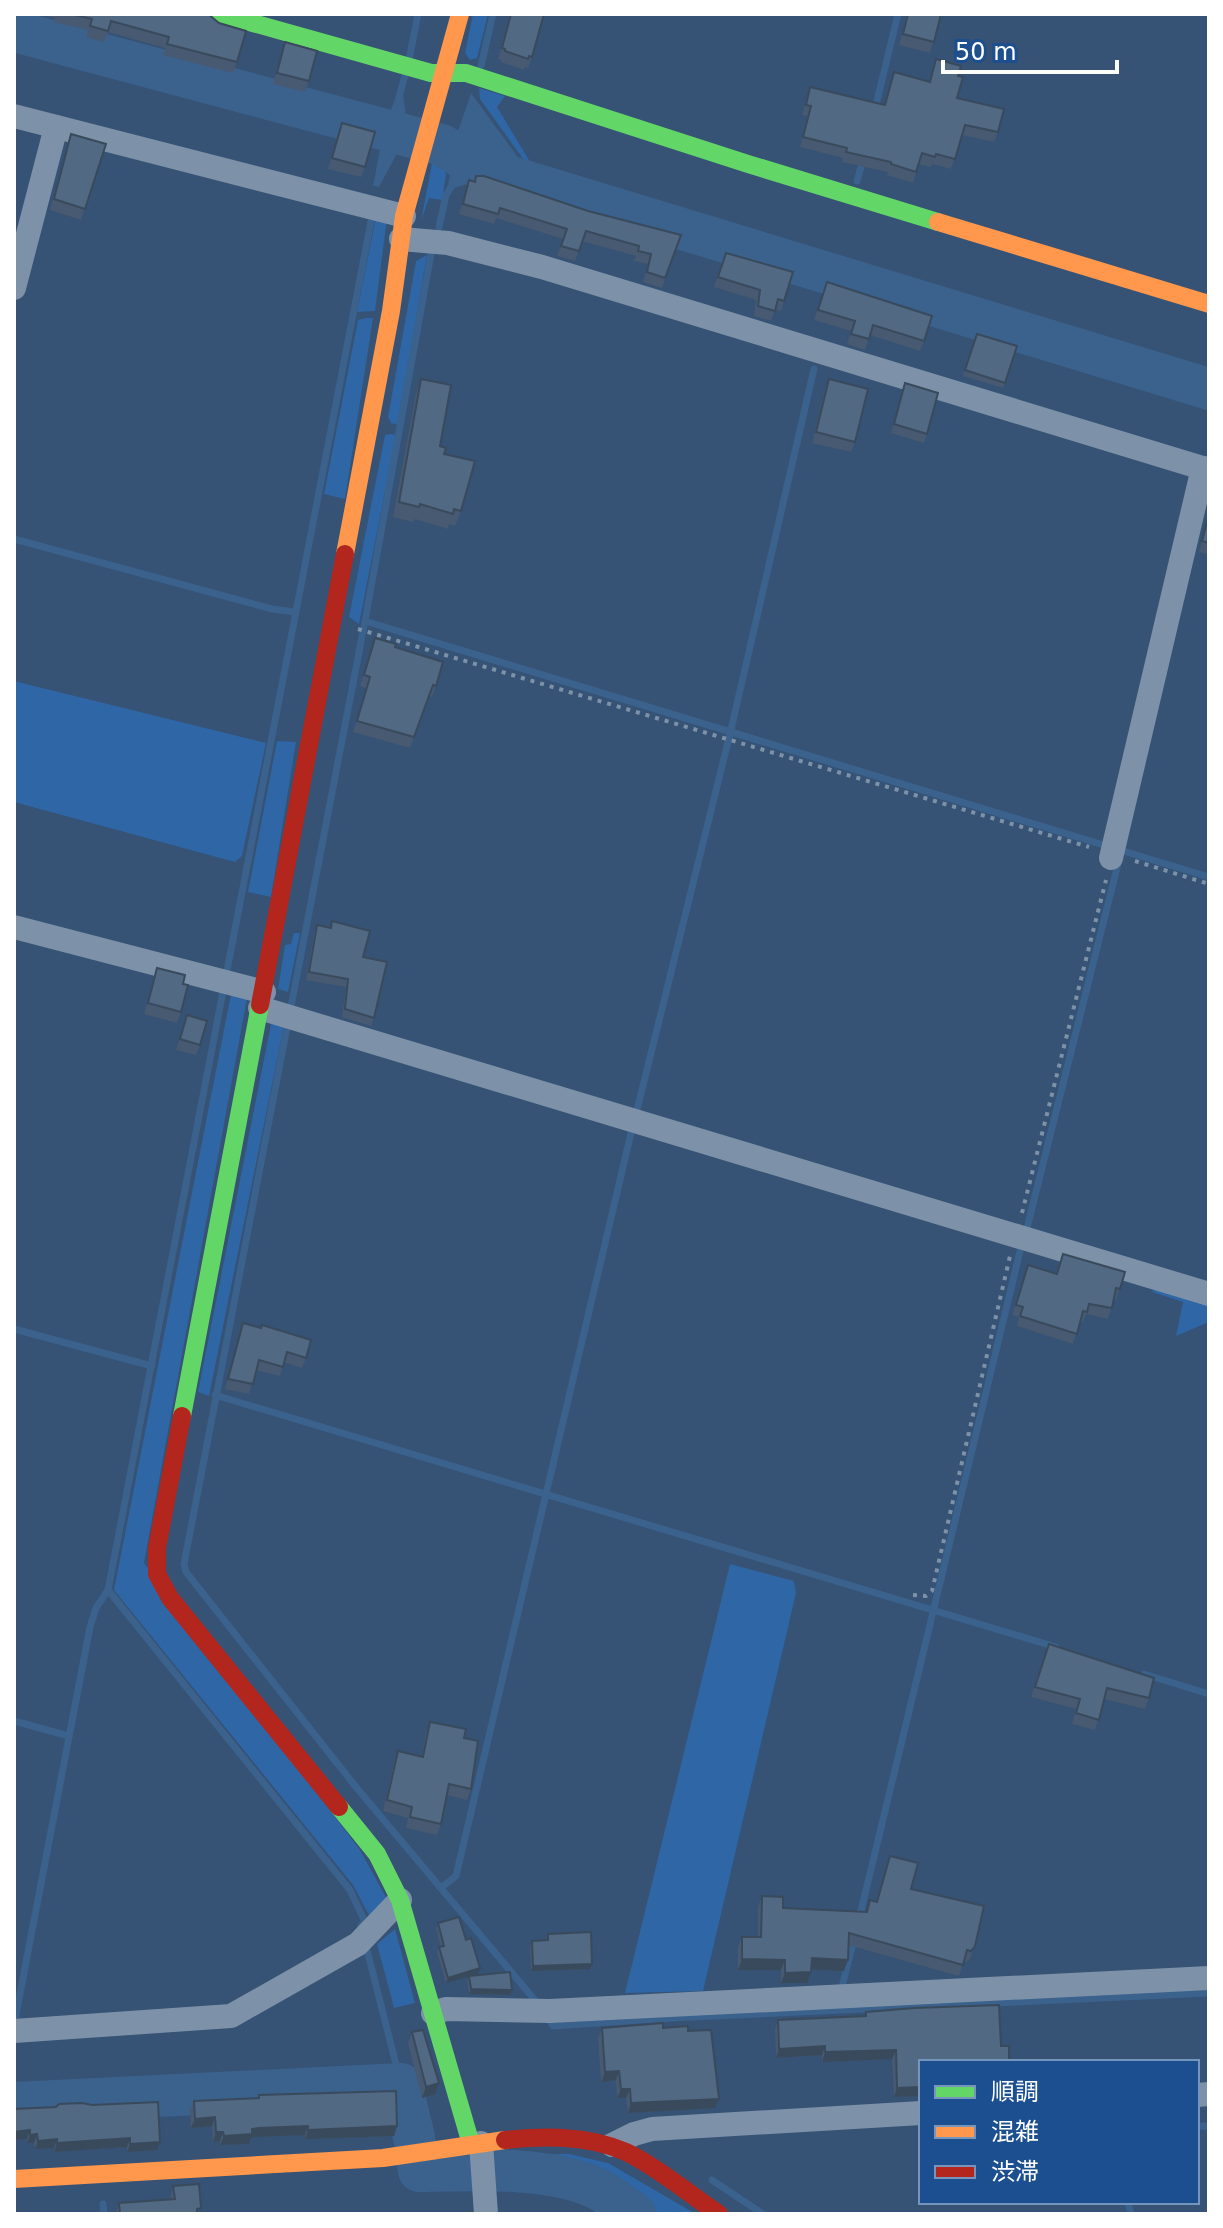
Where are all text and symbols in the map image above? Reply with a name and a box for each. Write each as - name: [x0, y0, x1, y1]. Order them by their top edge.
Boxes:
- scale bar: [943, 24, 1117, 74]
- text: 50 m: [955, 38, 1017, 66]
- legend: [919, 2060, 1199, 2204]
- text: 順調: [991, 2078, 1039, 2106]
- text: 混雑: [991, 2118, 1039, 2146]
- text: 渋滞: [991, 2158, 1039, 2186]

